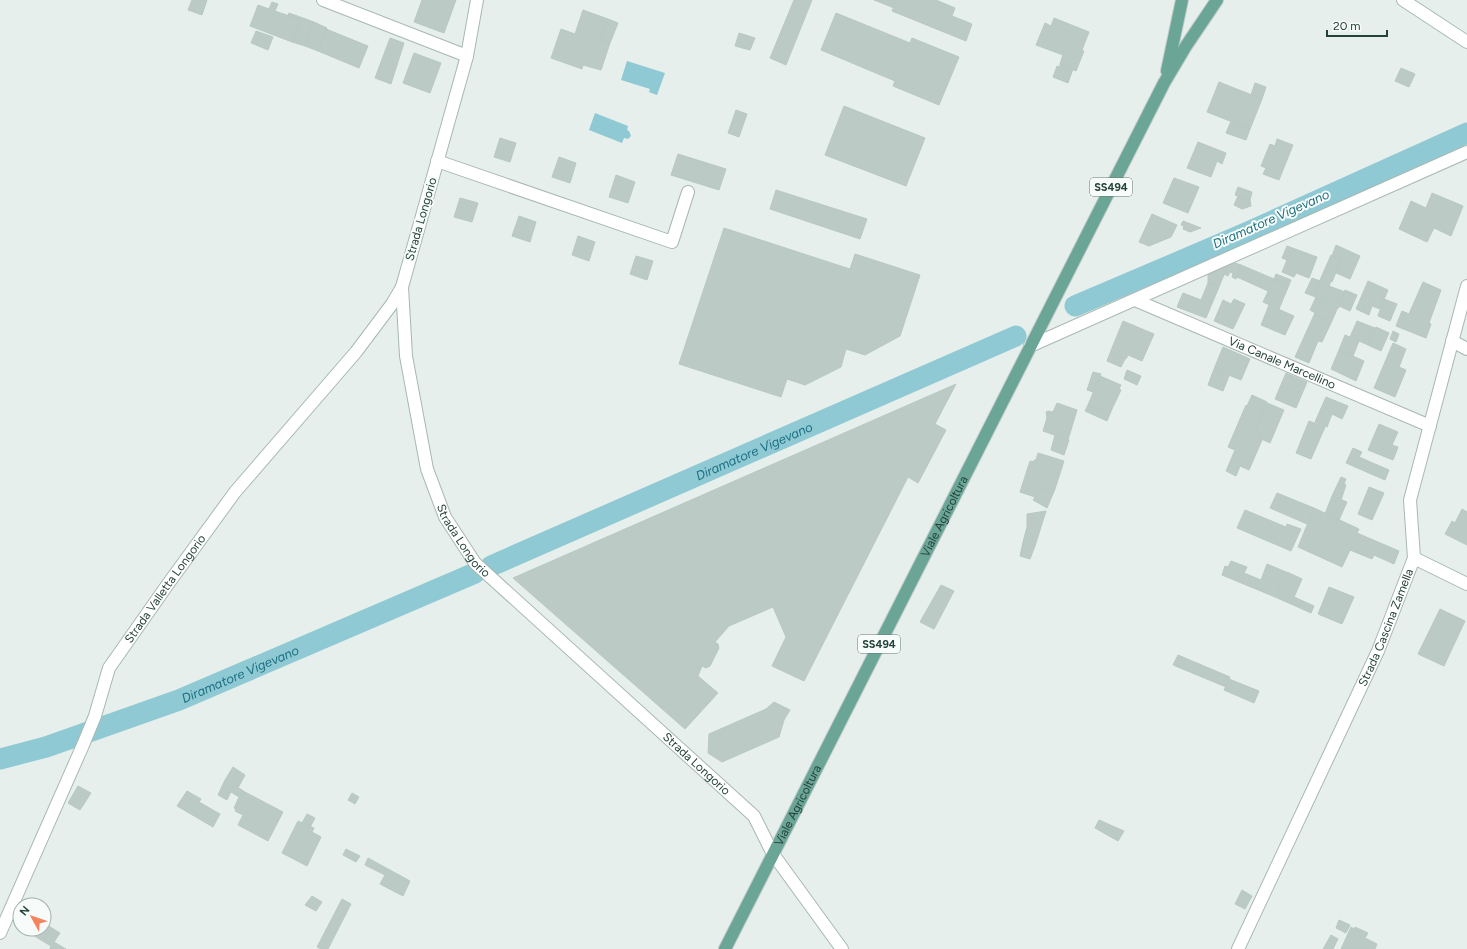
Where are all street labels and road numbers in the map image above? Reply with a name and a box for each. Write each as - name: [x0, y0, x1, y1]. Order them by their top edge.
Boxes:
- street label: Strada Longorio: [402, 176, 440, 262]
- road number: SS494: [1090, 178, 1132, 196]
- street label: Via Canale Marcellino: [1226, 334, 1338, 392]
- street label: Viale Agricoltura: [918, 474, 971, 559]
- street label: Strada Longorio: [434, 502, 493, 580]
- street label: Strada Valletta Longorio: [122, 532, 209, 646]
- street label: Strada Cascina Zamella: [1355, 567, 1416, 688]
- road number: SS494: [858, 635, 900, 653]
- street label: Strada Longorio: [660, 730, 733, 798]
- street label: Viale Agricoltura: [771, 763, 824, 848]

